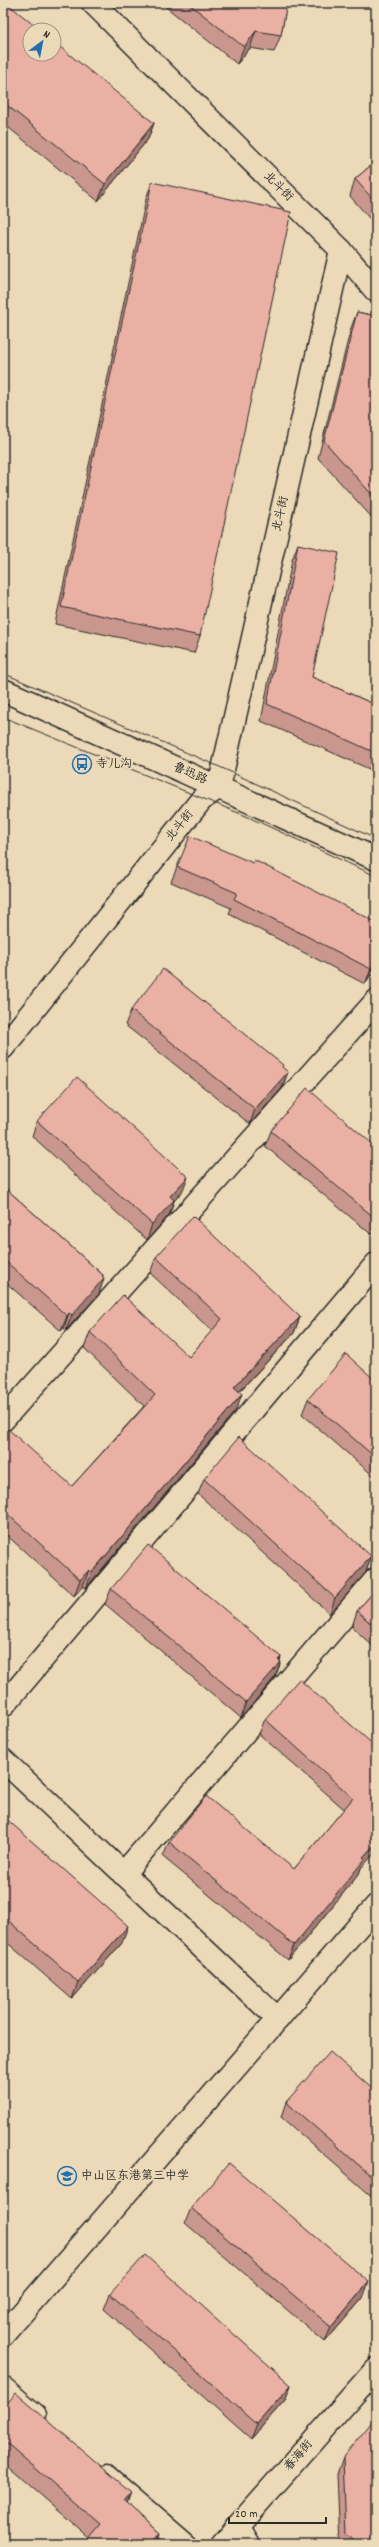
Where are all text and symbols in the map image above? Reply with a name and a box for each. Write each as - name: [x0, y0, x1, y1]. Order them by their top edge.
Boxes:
- north arrow: [22, 22, 62, 62]
- text: N: [40, 27, 53, 44]
- street label: 北斗街: [259, 168, 297, 206]
- street label: 北斗街: [269, 495, 293, 533]
- bus stop icon: 寺儿沟: [71, 753, 93, 775]
- place label: 寺儿沟: [96, 756, 132, 773]
- street label: 鲁迅路: [170, 759, 210, 789]
- street label: 北斗街: [162, 807, 198, 845]
- school or university icon: 中山区东港第三中学: [56, 2165, 78, 2187]
- place label: 中山区东港第三中学: [81, 2168, 189, 2185]
- street label: 春海街: [281, 2437, 317, 2475]
- scale bar: [229, 2499, 326, 2525]
- text: 20 m: [235, 2506, 258, 2523]

